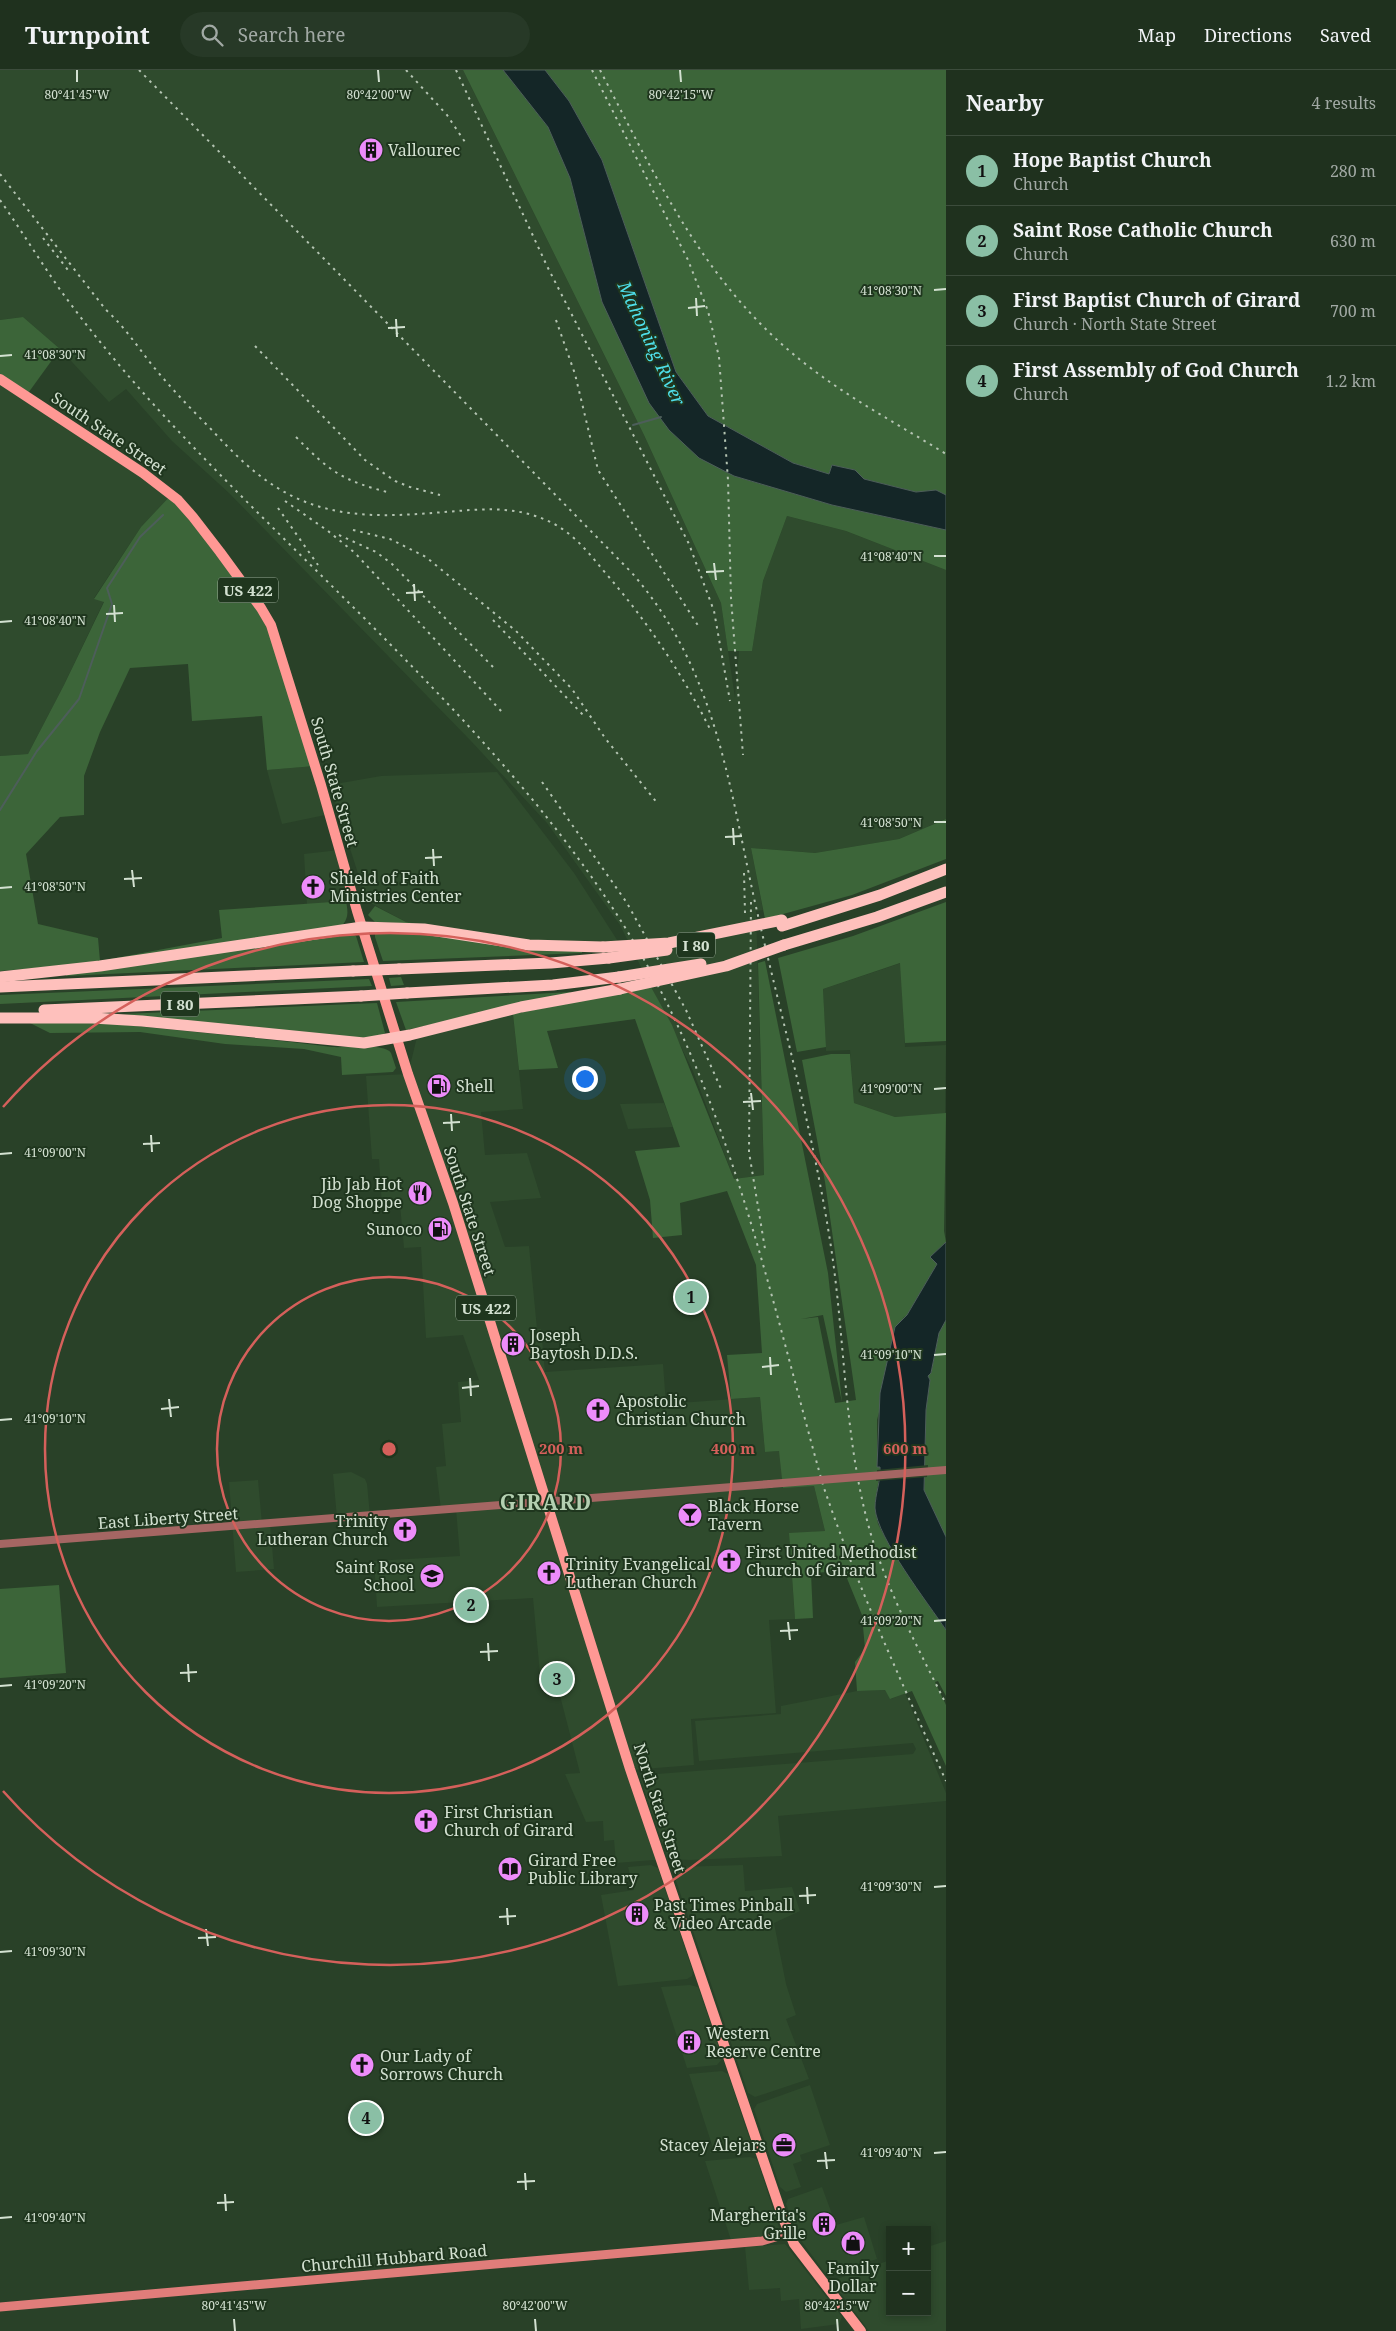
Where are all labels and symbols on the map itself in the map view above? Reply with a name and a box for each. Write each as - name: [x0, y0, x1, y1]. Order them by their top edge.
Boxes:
- text: 80°41'45"W: [44, 86, 110, 103]
- text: 80°42'00"W: [346, 86, 412, 103]
- text: 80°42'15"W: [648, 86, 714, 103]
- building icon: Vallourec: [358, 137, 384, 163]
- place label: Vallourec: [388, 139, 460, 161]
- water label: Mahoning River: [612, 276, 692, 410]
- text: 41°08'30"N: [860, 282, 922, 299]
- text: 41°08'30"N: [24, 346, 86, 363]
- street label: South State Street: [47, 386, 171, 480]
- text: 41°08'40"N: [860, 548, 922, 565]
- road number: US 422: [218, 578, 278, 602]
- text: 41°08'40"N: [24, 612, 86, 629]
- street label: South State Street: [306, 714, 364, 850]
- text: 41°08'50"N: [860, 814, 922, 831]
- place label: Shield of Faith Ministries Center: [330, 867, 462, 907]
- church icon: Shield of Faith Ministries Center: [300, 874, 326, 900]
- text: 41°08'50"N: [24, 878, 86, 895]
- road number: I 80: [677, 932, 715, 958]
- road number: I 80: [161, 992, 199, 1016]
- your location: [572, 1066, 598, 1092]
- fuel station icon: Shell: [426, 1073, 452, 1099]
- place label: Shell: [456, 1075, 493, 1097]
- text: 41°09'00"N: [860, 1080, 922, 1097]
- text: 41°09'00"N: [24, 1144, 86, 1161]
- street label: South State Street: [439, 1144, 501, 1279]
- place label: Jib Jab Hot Dog Shoppe: [312, 1173, 402, 1213]
- restaurant icon: Jib Jab Hot Dog Shoppe: [407, 1180, 433, 1206]
- fuel station icon: Sunoco: [427, 1216, 453, 1242]
- place label: Sunoco: [366, 1218, 422, 1240]
- pin: 1: [675, 1278, 707, 1316]
- road number: US 422: [456, 1296, 516, 1320]
- place label: Joseph Baytosh D.D.S.: [529, 1324, 638, 1364]
- building icon: Joseph Baytosh D.D.S.: [500, 1331, 526, 1357]
- text: 41°09'10"N: [860, 1346, 922, 1363]
- place label: Apostolic Christian Church: [616, 1390, 746, 1430]
- church icon: Apostolic Christian Church: [585, 1397, 611, 1423]
- text: 41°09'10"N: [24, 1410, 86, 1427]
- text: 200 m: [539, 1438, 583, 1458]
- text: 400 m: [711, 1438, 755, 1458]
- text: 600 m: [883, 1438, 927, 1458]
- centre of rings: [380, 1440, 398, 1458]
- district label: GIRARD: [500, 1488, 592, 1516]
- place label: Black Horse Tavern: [708, 1495, 799, 1535]
- street label: East Liberty Street: [97, 1502, 239, 1534]
- bar icon: Black Horse Tavern: [677, 1502, 703, 1528]
- place label: Trinity Lutheran Church: [257, 1510, 389, 1550]
- church icon: Trinity Lutheran Church: [392, 1517, 418, 1543]
- place label: First United Methodist Church of Girard: [746, 1541, 917, 1581]
- church icon: First United Methodist Church of Girard: [716, 1548, 742, 1574]
- place label: Trinity Evangelical Lutheran Church: [566, 1553, 710, 1593]
- place label: Saint Rose School: [336, 1556, 414, 1596]
- church icon: Trinity Evangelical Lutheran Church: [536, 1560, 562, 1586]
- school or university icon: Saint Rose School: [419, 1563, 445, 1589]
- pin: 2: [455, 1586, 487, 1624]
- text: 41°09'20"N: [860, 1612, 922, 1629]
- pin: 3: [541, 1660, 573, 1698]
- text: 41°09'20"N: [24, 1676, 86, 1693]
- street label: North State Street: [629, 1740, 691, 1876]
- place label: First Christian Church of Girard: [444, 1801, 573, 1841]
- church icon: First Christian Church of Girard: [413, 1808, 439, 1834]
- place label: Girard Free Public Library: [528, 1849, 638, 1889]
- library icon: Girard Free Public Library: [497, 1856, 523, 1882]
- text: 41°09'30"N: [860, 1878, 922, 1895]
- place label: Past Times Pinball & Video Arcade: [654, 1894, 794, 1934]
- building icon: Past Times Pinball & Video Arcade: [624, 1901, 650, 1927]
- text: 41°09'30"N: [24, 1943, 86, 1960]
- place label: Western Reserve Centre: [706, 2022, 821, 2062]
- building icon: Western Reserve Centre: [676, 2029, 702, 2055]
- place label: Our Lady of Sorrows Church: [380, 2045, 503, 2085]
- church icon: Our Lady of Sorrows Church: [349, 2052, 375, 2078]
- pin: 4: [350, 2099, 382, 2137]
- office icon: Stacey Alejars: [771, 2132, 797, 2158]
- place label: Stacey Alejars: [660, 2134, 766, 2156]
- text: 41°09'40"N: [860, 2144, 922, 2161]
- place label: Margherita's Grille: [710, 2204, 806, 2244]
- text: 41°09'40"N: [24, 2209, 86, 2226]
- building icon: Margherita's Grille: [811, 2211, 837, 2237]
- shop icon: Family Dollar: [840, 2230, 866, 2256]
- street label: Churchill Hubbard Road: [300, 2239, 488, 2277]
- place label: Family Dollar: [827, 2257, 880, 2297]
- text: 80°41'45"W: [201, 2297, 267, 2314]
- text: 80°42'00"W: [502, 2297, 568, 2314]
- text: 80°42'15"W: [804, 2297, 870, 2314]

